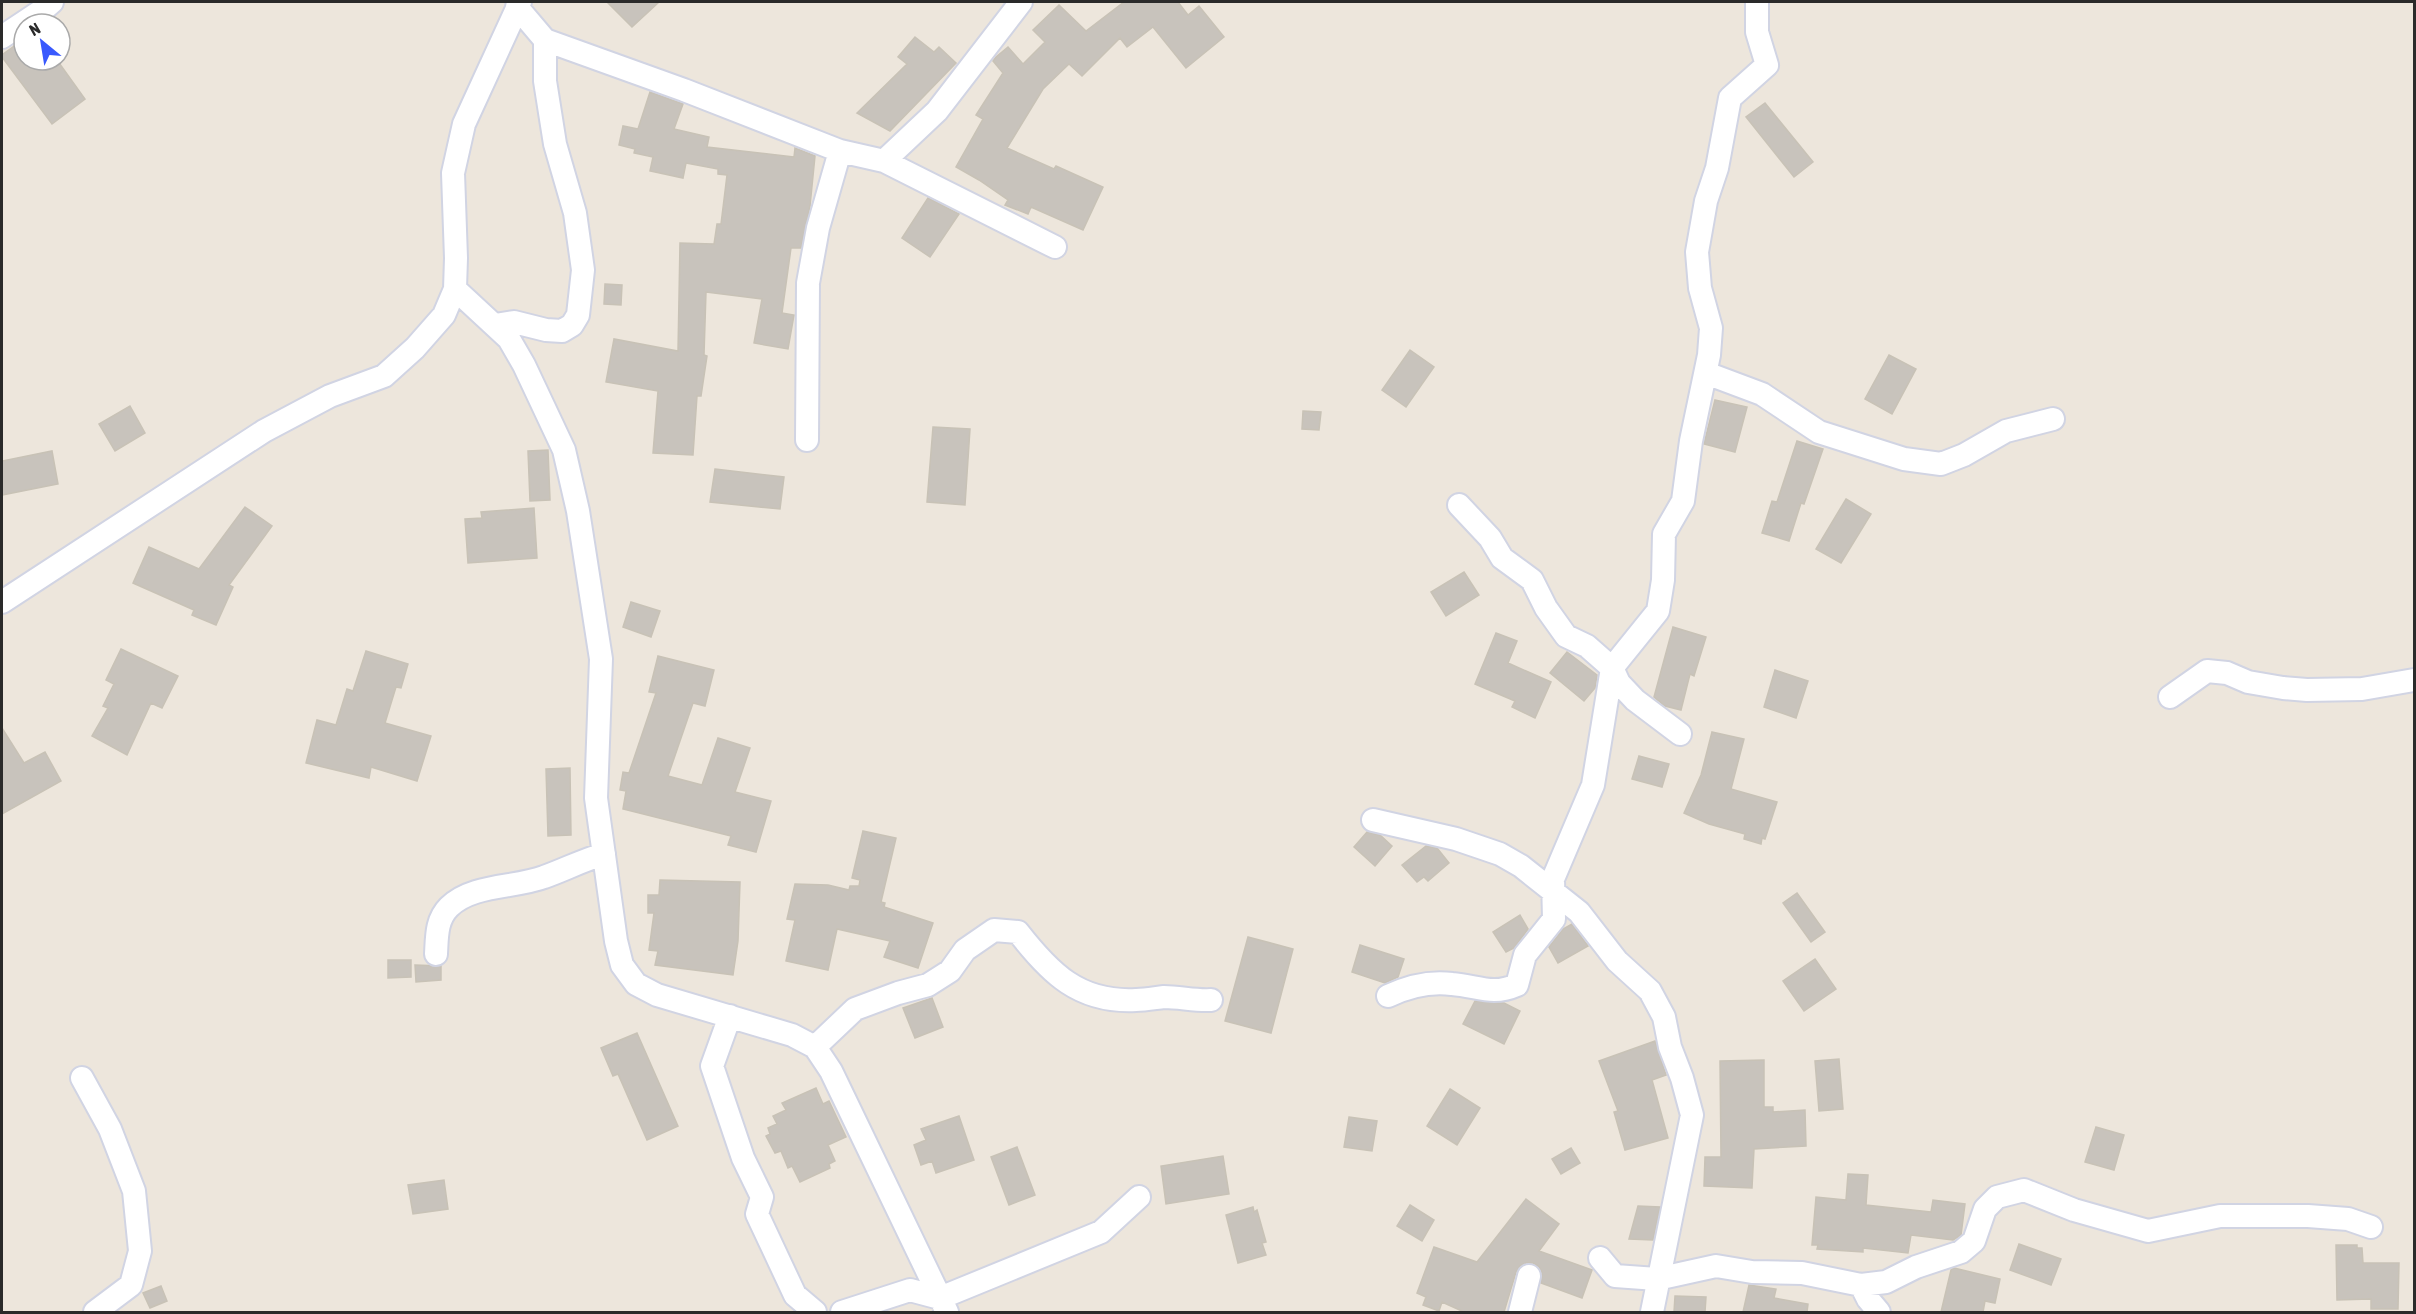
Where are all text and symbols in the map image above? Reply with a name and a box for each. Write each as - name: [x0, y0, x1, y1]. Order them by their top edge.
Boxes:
- north arrow: [12, 12, 72, 72]
- text: N: [26, 19, 43, 39]

